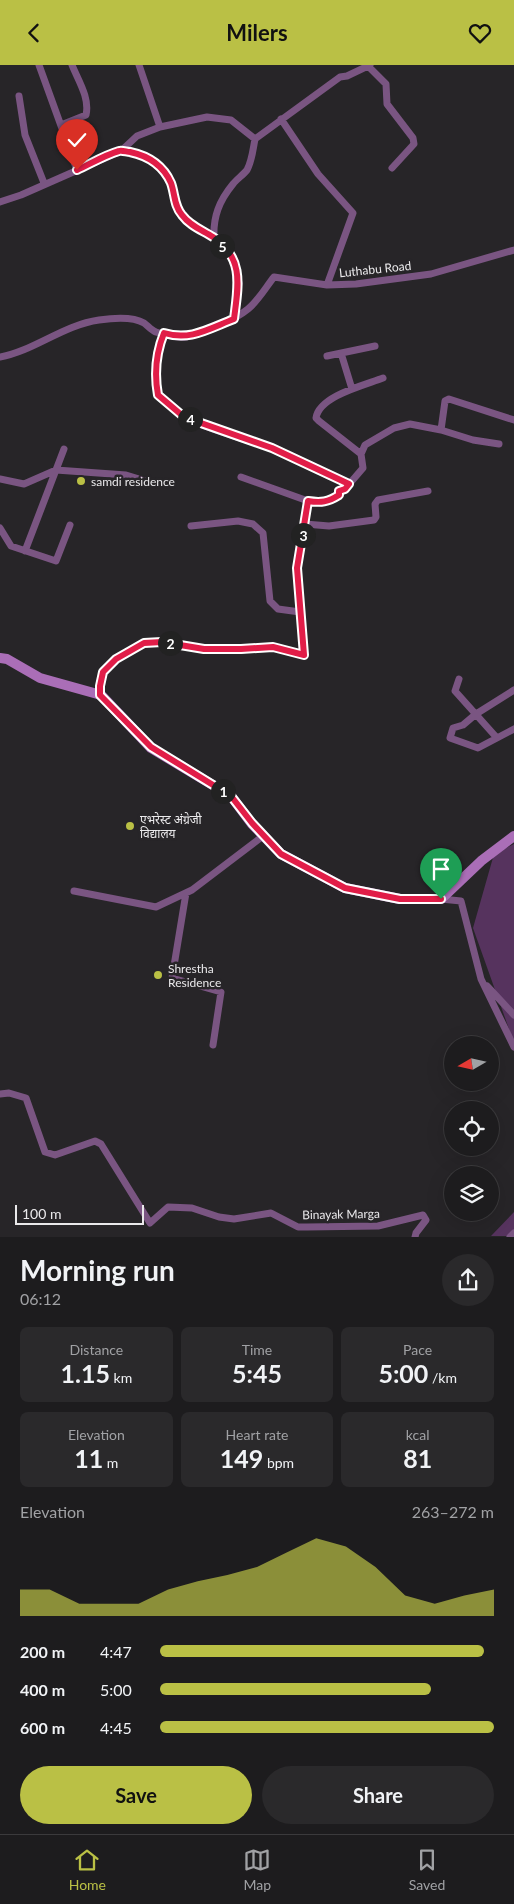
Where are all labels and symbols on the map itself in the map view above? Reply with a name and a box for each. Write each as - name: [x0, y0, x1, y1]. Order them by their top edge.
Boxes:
- pin: [56, 119, 98, 170]
- pin: 5: [210, 233, 234, 259]
- street label: Luthabu Road: [338, 258, 412, 280]
- pin: 4: [178, 407, 202, 431]
- place label: samdi residence: [91, 474, 175, 489]
- marker: samdi residence: [75, 475, 87, 487]
- pin: 3: [290, 523, 316, 547]
- pin: 2: [158, 631, 182, 655]
- pin: 1: [210, 779, 236, 803]
- place label: एभरेस्ट अंग्रेजी विद्यालय: [140, 812, 203, 841]
- marker: एभरेस्ट अंग्रेजी विद्यालय: [124, 820, 136, 832]
- pin: [420, 848, 462, 899]
- place label: Shrestha Residence: [168, 961, 221, 990]
- marker: Shrestha Residence: [152, 969, 164, 981]
- north arrow: [444, 1036, 499, 1091]
- scale bar: [15, 1201, 144, 1225]
- street label: Binayak Marga: [302, 1206, 380, 1222]

